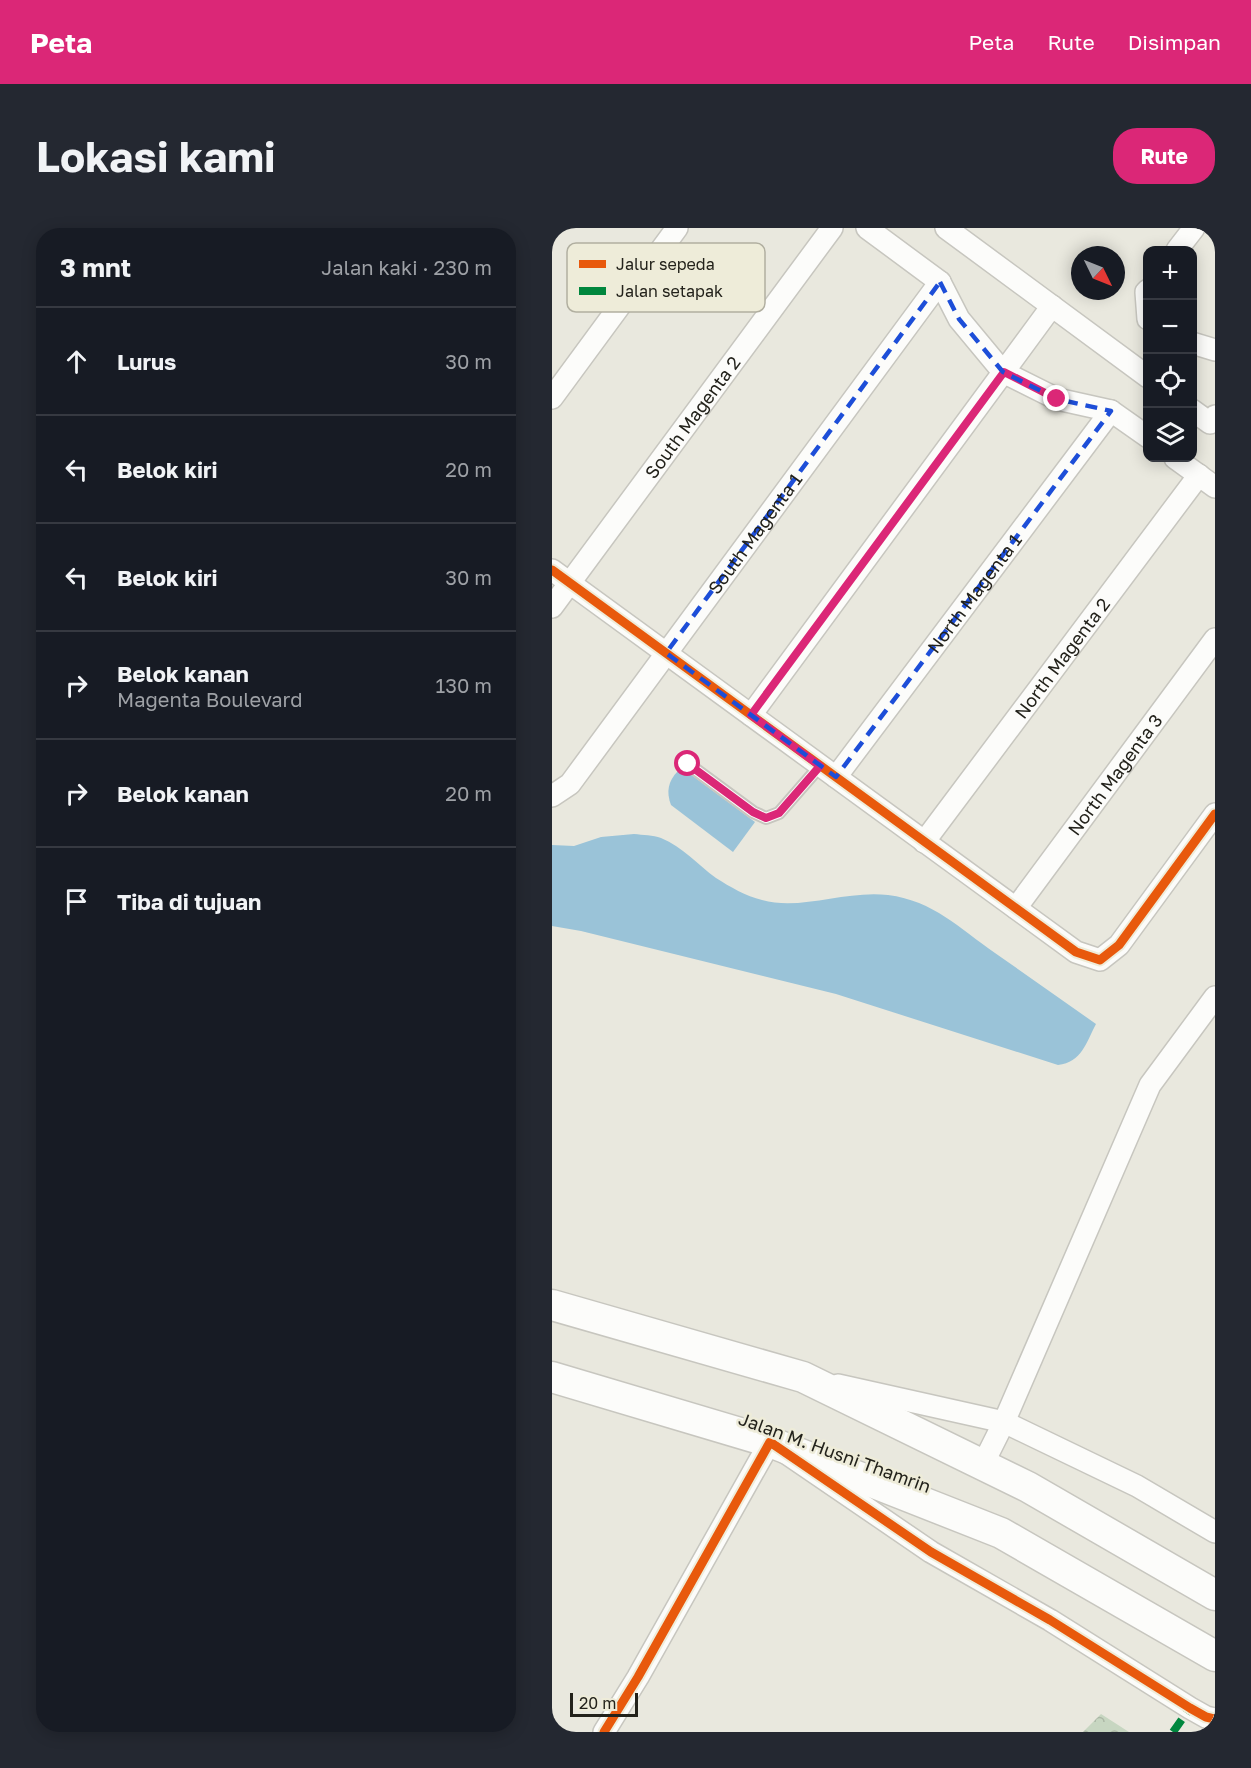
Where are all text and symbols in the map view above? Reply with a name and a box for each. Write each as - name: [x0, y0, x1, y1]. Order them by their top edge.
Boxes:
- text: Peta: [30, 26, 92, 59]
- text: Peta: [968, 29, 1014, 55]
- text: Rute: [1047, 29, 1095, 55]
- text: Disimpan: [1128, 29, 1221, 55]
- button: Rute: [1113, 128, 1215, 184]
- text: Lokasi kami: [36, 131, 276, 181]
- legend: [567, 243, 765, 312]
- north arrow: [1071, 246, 1125, 300]
- map controls: [1143, 246, 1197, 462]
- button: +: [1143, 246, 1197, 300]
- text: 3 mnt: [60, 252, 131, 283]
- text: Jalur sepeda: [616, 254, 715, 274]
- text: Jalan kaki · 230 m: [321, 255, 492, 279]
- text: Jalan setapak: [616, 281, 723, 301]
- button: −: [1143, 300, 1197, 354]
- icon: ahead: [60, 345, 93, 378]
- text: Lurus: [117, 348, 176, 375]
- text: 30 m: [445, 349, 492, 373]
- street label: South Magenta 2: [640, 352, 745, 483]
- button: locate: [1143, 354, 1197, 408]
- route end: [1043, 385, 1069, 411]
- button: layers: [1143, 408, 1197, 462]
- icon: left: [60, 453, 93, 486]
- text: Belok kiri: [117, 456, 218, 483]
- text: 20 m: [445, 457, 492, 481]
- street label: South Magenta 1: [703, 468, 807, 598]
- street label: North Magenta 1: [922, 529, 1026, 657]
- icon: left: [60, 561, 93, 594]
- text: Belok kiri: [117, 564, 218, 591]
- text: 30 m: [445, 565, 492, 589]
- street label: North Magenta 2: [1010, 593, 1114, 723]
- text: Belok kanan: [117, 660, 249, 687]
- icon: right: [60, 669, 93, 702]
- text: 130 m: [436, 673, 492, 697]
- text: Magenta Boulevard: [117, 687, 303, 711]
- street label: North Magenta 3: [1063, 710, 1167, 839]
- route start: [674, 750, 700, 776]
- icon: right: [60, 777, 93, 810]
- text: Belok kanan: [117, 780, 249, 807]
- text: 20 m: [445, 781, 492, 805]
- icon: arrive: [60, 885, 93, 918]
- text: Tiba di tujuan: [117, 888, 261, 915]
- street label: Jalan M. Husni Thamrin: [736, 1407, 934, 1497]
- scale bar: [570, 1690, 638, 1718]
- text: 20 m: [579, 1693, 616, 1713]

